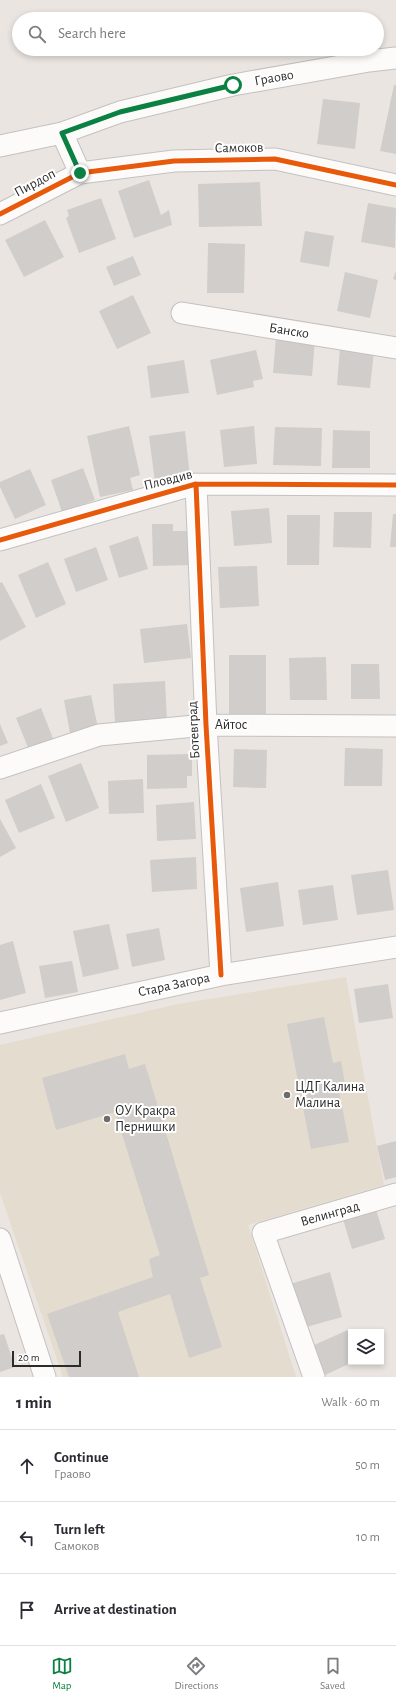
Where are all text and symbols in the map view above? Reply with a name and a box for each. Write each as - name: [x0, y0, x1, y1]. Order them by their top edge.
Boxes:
- search box: [12, 12, 384, 56]
- icon: search: [26, 23, 48, 45]
- text: Search here: [58, 26, 126, 41]
- street label: Граово: [253, 68, 295, 88]
- route start: [224, 76, 242, 94]
- street label: Самоков: [215, 141, 263, 155]
- route end: [71, 164, 89, 182]
- street label: Пирдоп: [12, 166, 58, 200]
- street label: Банско: [268, 321, 310, 341]
- street label: Пловдив: [142, 467, 194, 493]
- street label: Ботевград: [185, 701, 203, 759]
- street label: Айтос: [215, 718, 248, 732]
- street label: Стара Загора: [137, 970, 212, 999]
- place label: ЦДГ Калина Малина: [295, 1080, 365, 1110]
- marker: ЦДГ Калина Малина: [282, 1090, 292, 1100]
- place label: ОУ Кракра Пернишки: [115, 1104, 176, 1134]
- marker: ОУ Кракра Пернишки: [102, 1114, 112, 1124]
- street label: Велинград: [299, 1199, 361, 1229]
- map controls: [348, 1329, 384, 1365]
- button: layers: [348, 1329, 384, 1365]
- scale bar: [12, 1349, 81, 1368]
- text: 20 m: [18, 1352, 39, 1363]
- text: 1 min: [16, 1394, 52, 1411]
- text: Walk · 60 m: [321, 1396, 380, 1409]
- text: Continue: [54, 1450, 109, 1465]
- icon: ahead: [16, 1455, 38, 1477]
- text: 50 m: [355, 1459, 380, 1472]
- text: Граово: [54, 1468, 91, 1481]
- text: Turn left: [54, 1522, 105, 1537]
- icon: left: [16, 1527, 38, 1549]
- text: 10 m: [356, 1531, 380, 1544]
- text: Самоков: [54, 1540, 99, 1553]
- icon: arrive: [16, 1599, 38, 1621]
- text: Arrive at destination: [54, 1602, 177, 1617]
- tab: Map: [51, 1655, 73, 1692]
- tab: Directions: [174, 1655, 218, 1692]
- tab: Saved: [320, 1655, 345, 1692]

